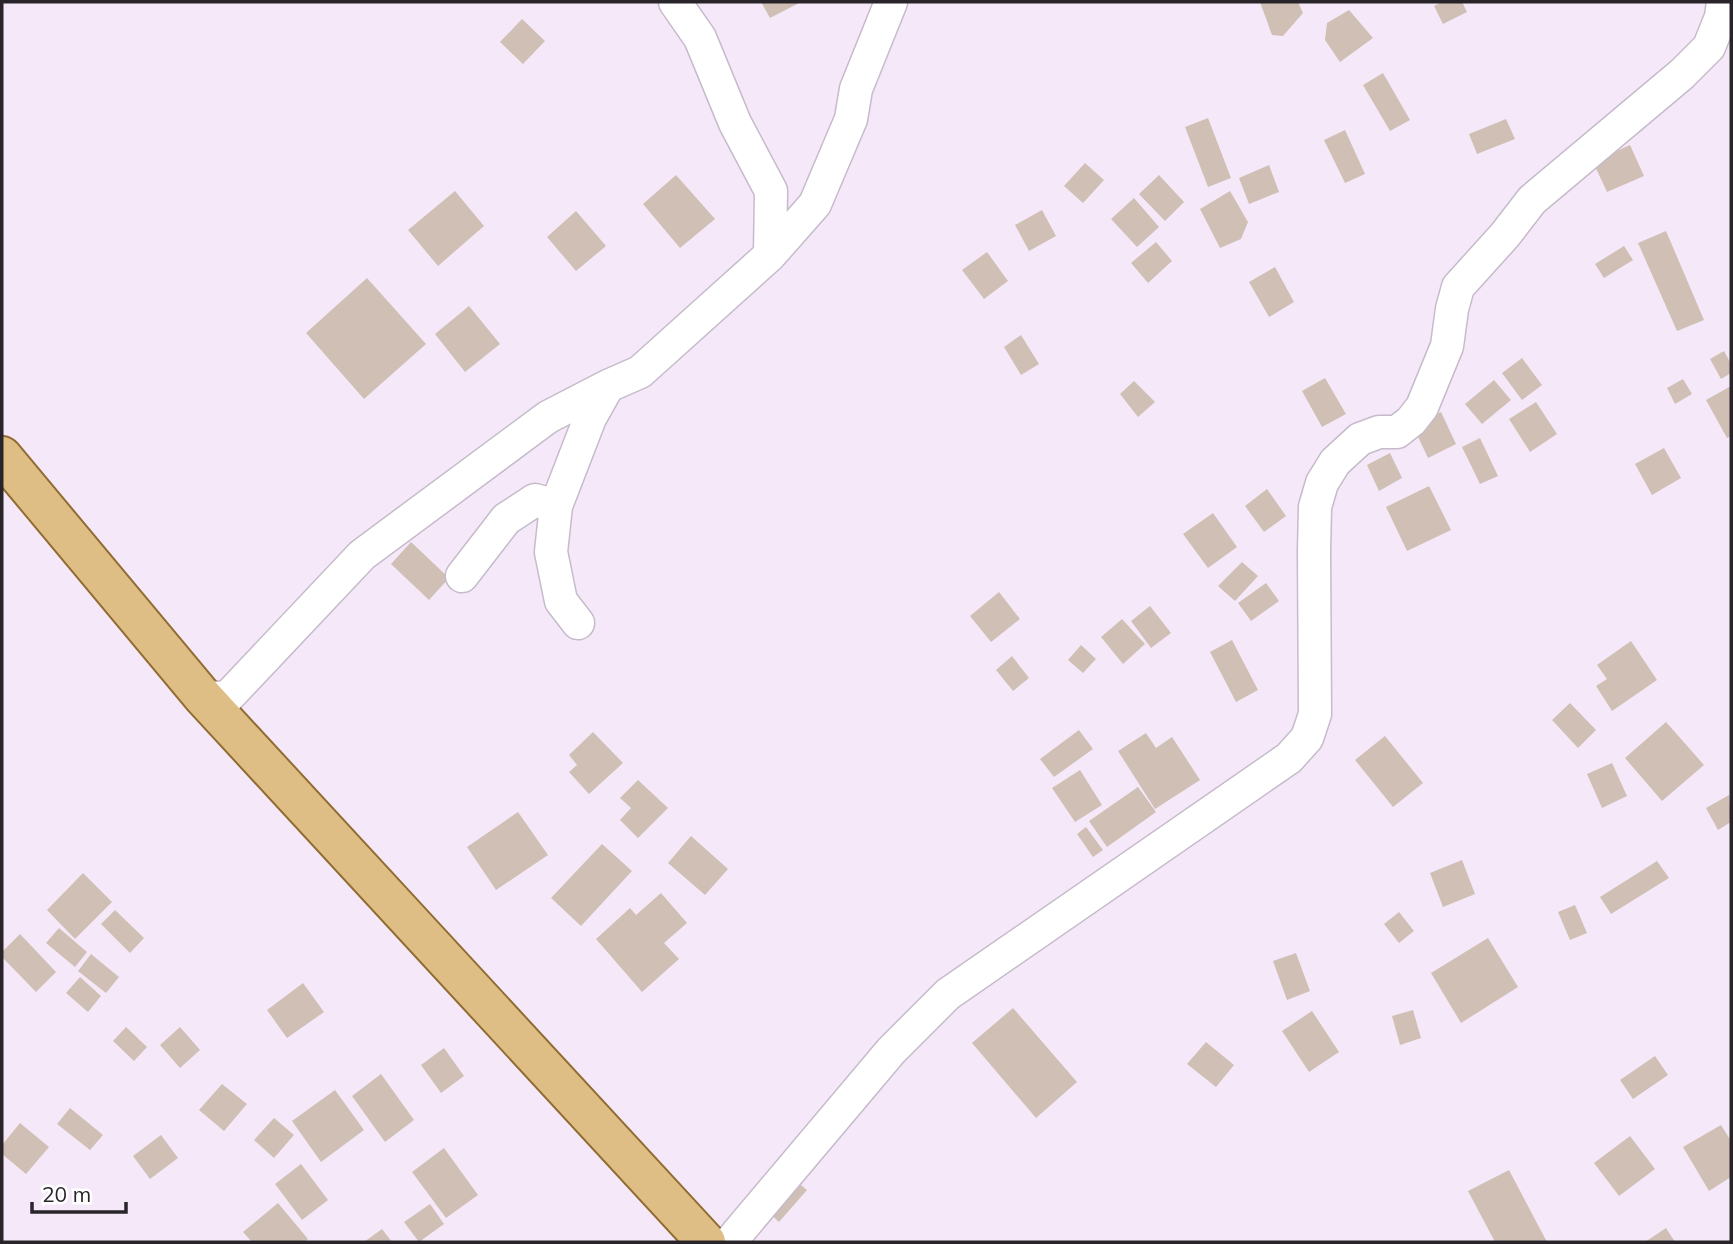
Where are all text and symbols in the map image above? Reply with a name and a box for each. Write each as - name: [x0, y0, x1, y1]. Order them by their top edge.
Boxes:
- scale bar: [32, 1170, 126, 1214]
- text: 20 m: [42, 1181, 91, 1207]

